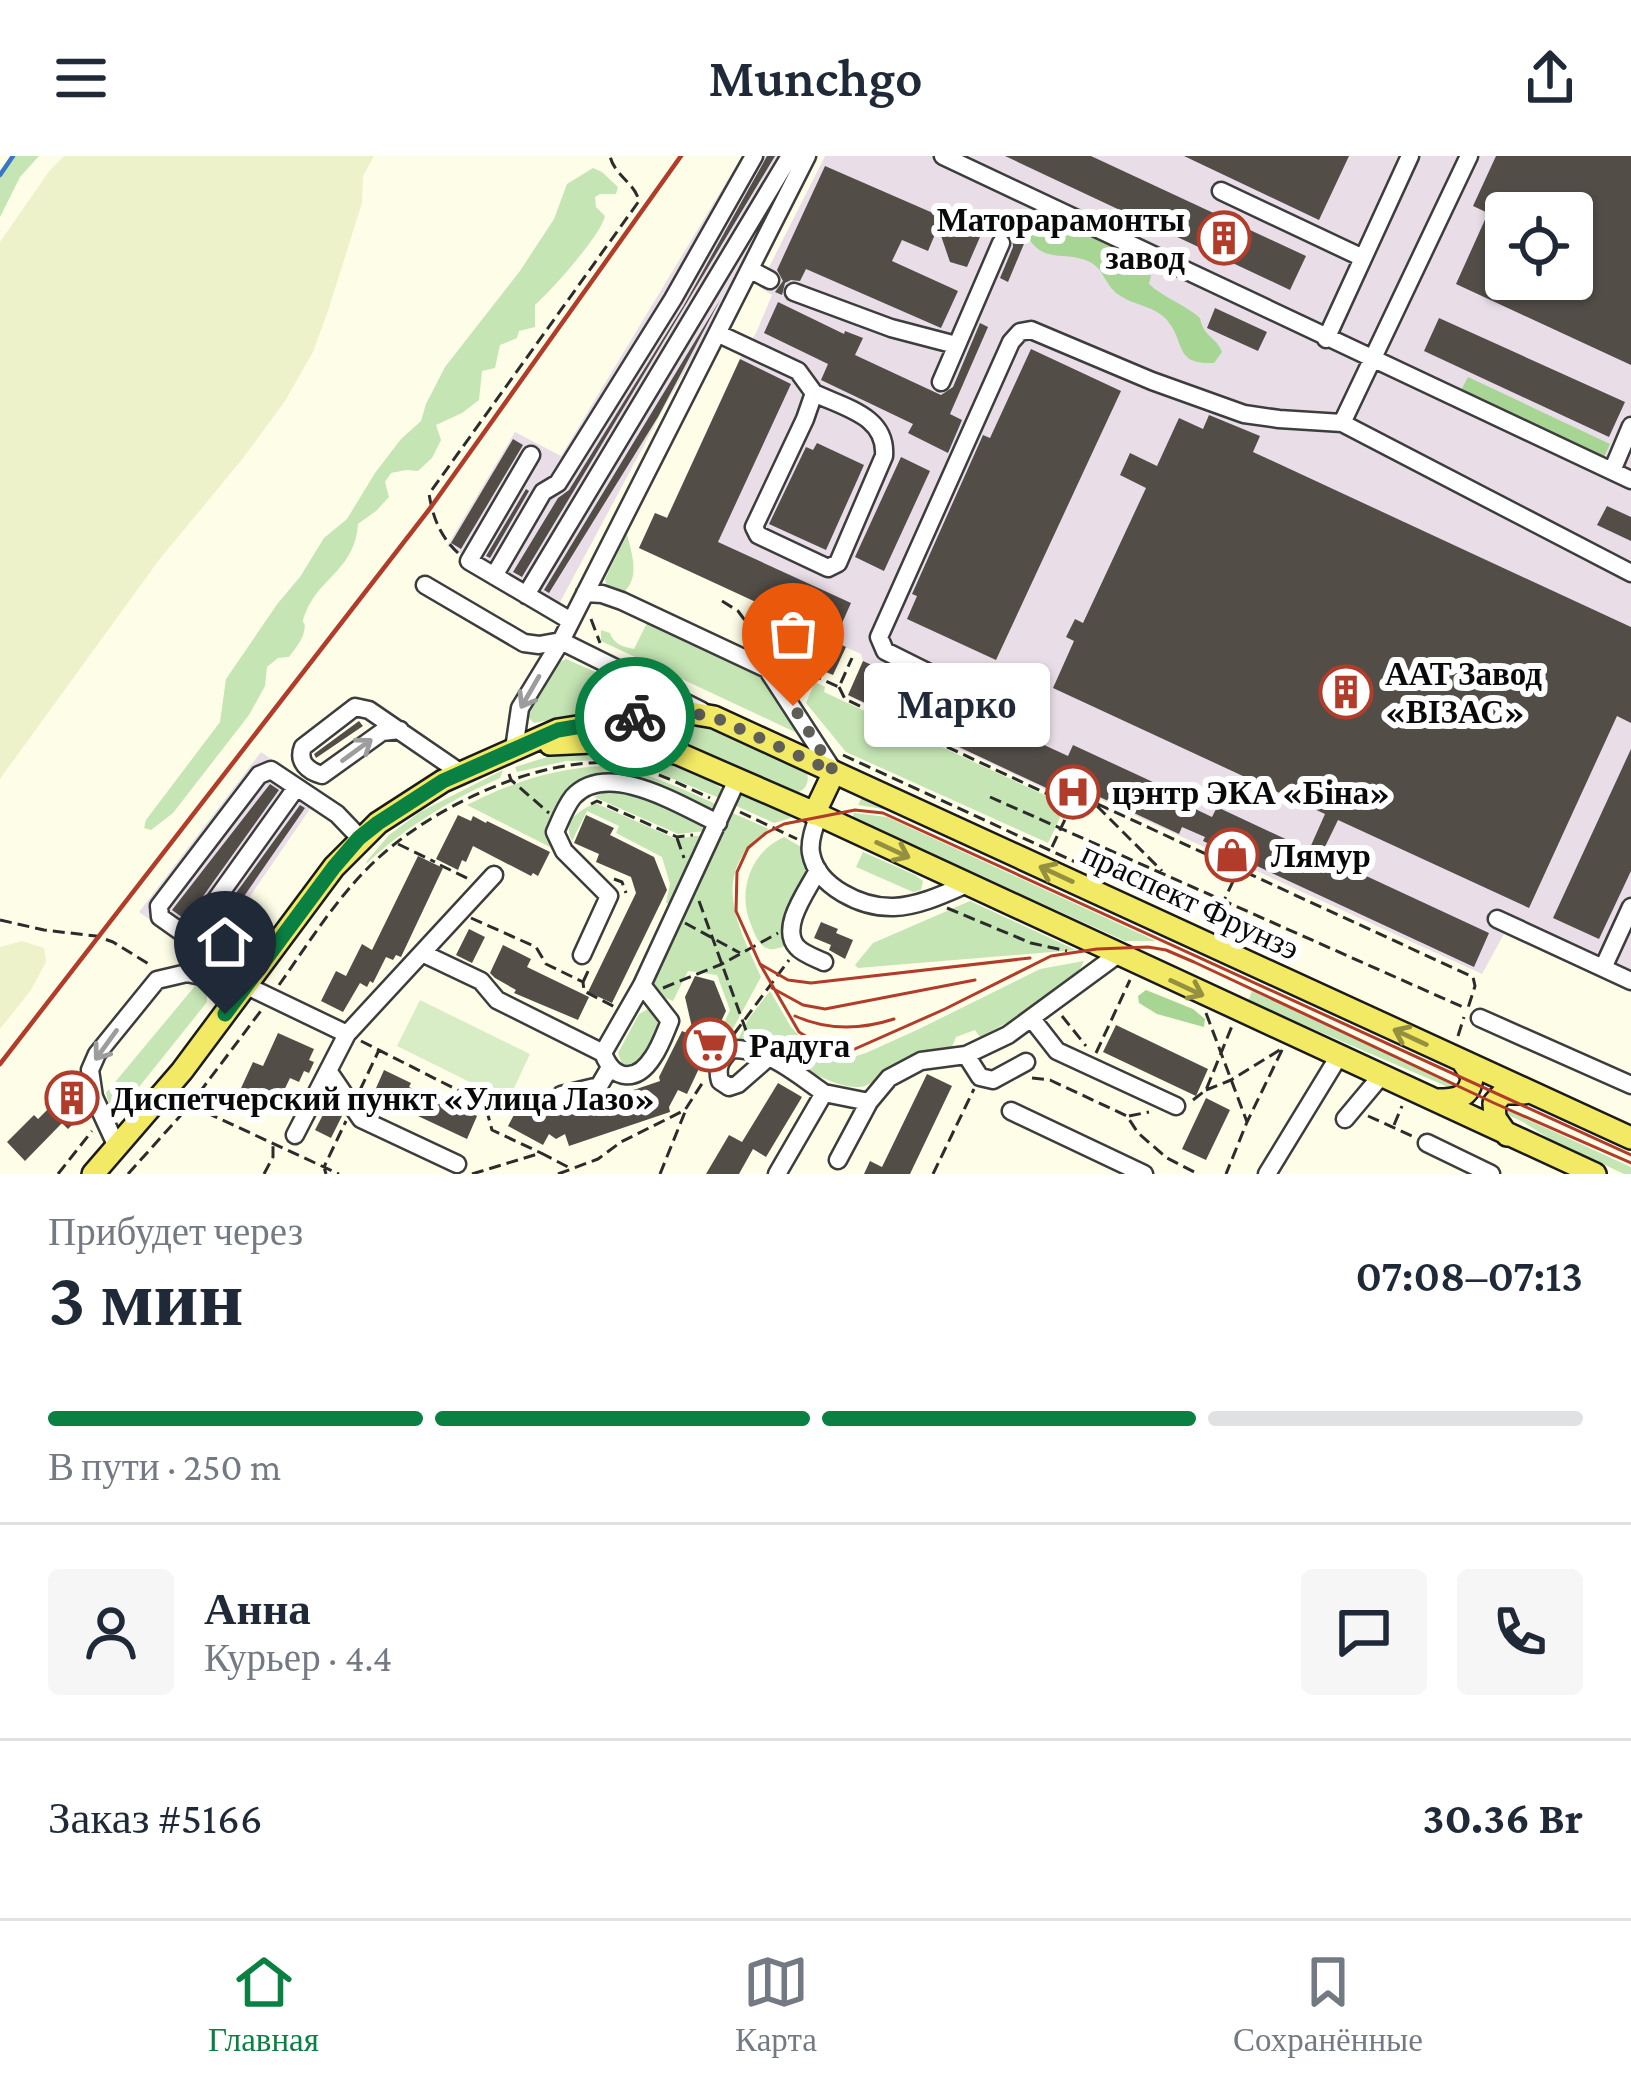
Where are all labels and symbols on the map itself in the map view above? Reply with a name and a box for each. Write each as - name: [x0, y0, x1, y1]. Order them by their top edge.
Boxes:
- place label: Маторарамонты завод: [937, 201, 1185, 276]
- building icon: Маторарамонты завод: [1196, 210, 1252, 266]
- pin: [742, 583, 844, 706]
- place label: ААТ Завод «ВІЗАС»: [1385, 655, 1542, 730]
- courier: [575, 657, 695, 777]
- callout: Марко: [865, 664, 1051, 748]
- building icon: ААТ Завод «ВІЗАС»: [1318, 664, 1374, 720]
- one-way arrow: [518, 674, 542, 709]
- one-way arrow: [340, 738, 373, 763]
- hospital icon: цэнтр ЭКА «Біна»: [1045, 764, 1101, 820]
- place label: цэнтр ЭКА «Біна»: [1112, 774, 1390, 811]
- shop icon: Лямур: [1204, 827, 1260, 883]
- street label: праспект Фрунзэ: [1076, 834, 1305, 967]
- place label: Лямур: [1271, 837, 1371, 874]
- one-way arrow: [874, 840, 910, 862]
- one-way arrow: [1039, 862, 1075, 884]
- pin: [174, 891, 276, 1014]
- one-way arrow: [1168, 978, 1204, 1000]
- supermarket icon: Радуга: [682, 1017, 738, 1073]
- one-way arrow: [1393, 1025, 1429, 1047]
- place label: Радуга: [749, 1027, 850, 1064]
- one-way arrow: [94, 1028, 120, 1060]
- building icon: Диспетчерский пункт «Улица Лазо»: [44, 1070, 100, 1126]
- place label: Диспетчерский пункт «Улица Лазо»: [111, 1080, 655, 1117]

